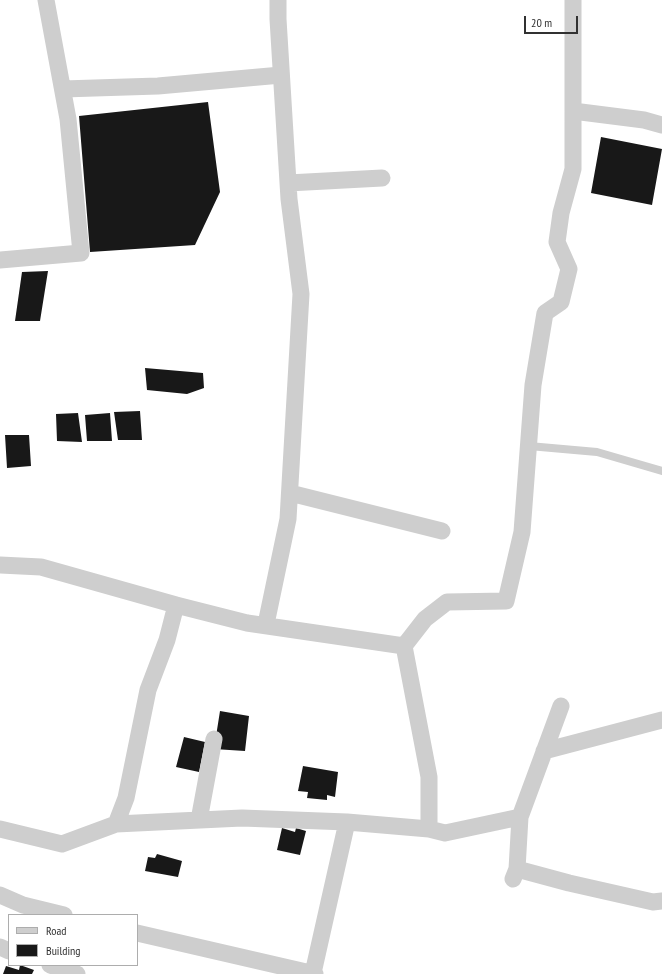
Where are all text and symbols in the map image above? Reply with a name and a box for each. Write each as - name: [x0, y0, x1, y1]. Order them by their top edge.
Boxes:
- scale bar: [526, 8, 580, 34]
- text: 20 m: [531, 15, 552, 30]
- legend: [8, 914, 138, 966]
- text: Road: [46, 923, 66, 938]
- text: Building: [46, 943, 81, 958]

